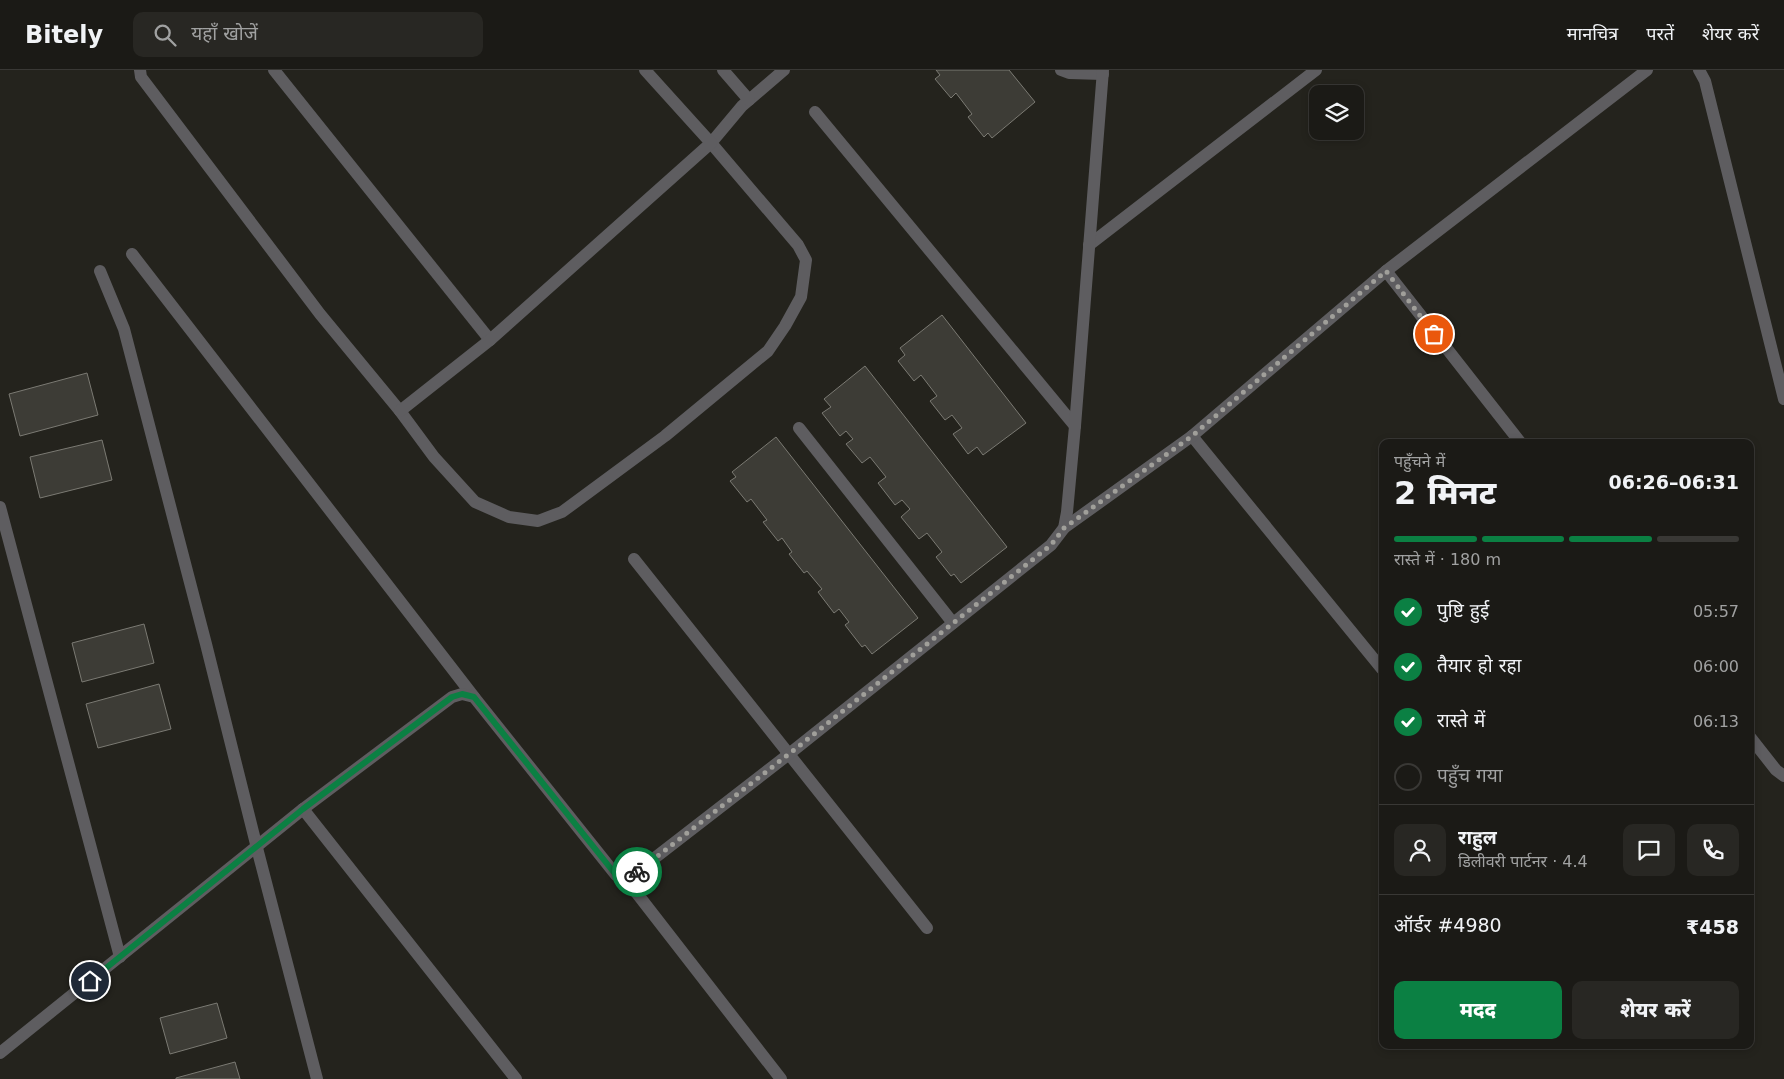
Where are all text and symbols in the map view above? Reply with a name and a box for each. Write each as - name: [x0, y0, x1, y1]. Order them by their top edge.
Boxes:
- search box: [133, 12, 483, 57]
- text: Bitely: [25, 21, 103, 49]
- icon: search: [151, 21, 179, 49]
- text: यहाँ खोजें: [191, 22, 258, 44]
- text: मानचित्र: [1567, 23, 1618, 44]
- text: परतें: [1646, 23, 1674, 44]
- text: शेयर करें: [1702, 23, 1759, 44]
- map controls: [1309, 85, 1364, 140]
- button: layers: [1309, 85, 1364, 140]
- pin: [1413, 313, 1455, 355]
- icon: bag: [1420, 320, 1448, 348]
- text: पहुँचने में: [1394, 452, 1445, 471]
- text: 06:26–06:31: [1609, 471, 1739, 493]
- text: 2 मिनट: [1394, 474, 1496, 512]
- text: रास्ते में · 180 m: [1394, 550, 1501, 569]
- icon: check: [1394, 598, 1422, 626]
- text: पुष्टि हुई: [1437, 599, 1489, 621]
- text: 05:57: [1693, 602, 1739, 621]
- icon: check: [1394, 653, 1422, 681]
- text: तैयार हो रहा: [1437, 654, 1521, 676]
- text: 06:00: [1693, 657, 1739, 676]
- icon: check: [1394, 708, 1422, 736]
- text: रास्ते में: [1437, 709, 1485, 731]
- text: 06:13: [1693, 712, 1739, 731]
- text: पहुँच गया: [1437, 764, 1503, 786]
- button: person: [1394, 824, 1446, 876]
- button: chat: [1623, 824, 1675, 876]
- button: phone: [1687, 824, 1739, 876]
- text: राहुल: [1458, 826, 1497, 848]
- courier: [612, 847, 662, 897]
- text: डिलीवरी पार्टनर · 4.4: [1458, 852, 1588, 871]
- icon: bike: [623, 858, 651, 886]
- text: ऑर्डर #4980: [1394, 914, 1502, 936]
- text: ₹458: [1686, 916, 1739, 938]
- pin: [69, 960, 111, 1002]
- icon: home: [76, 967, 104, 995]
- button: मदद: [1394, 981, 1562, 1039]
- button: शेयर करें: [1572, 981, 1739, 1039]

